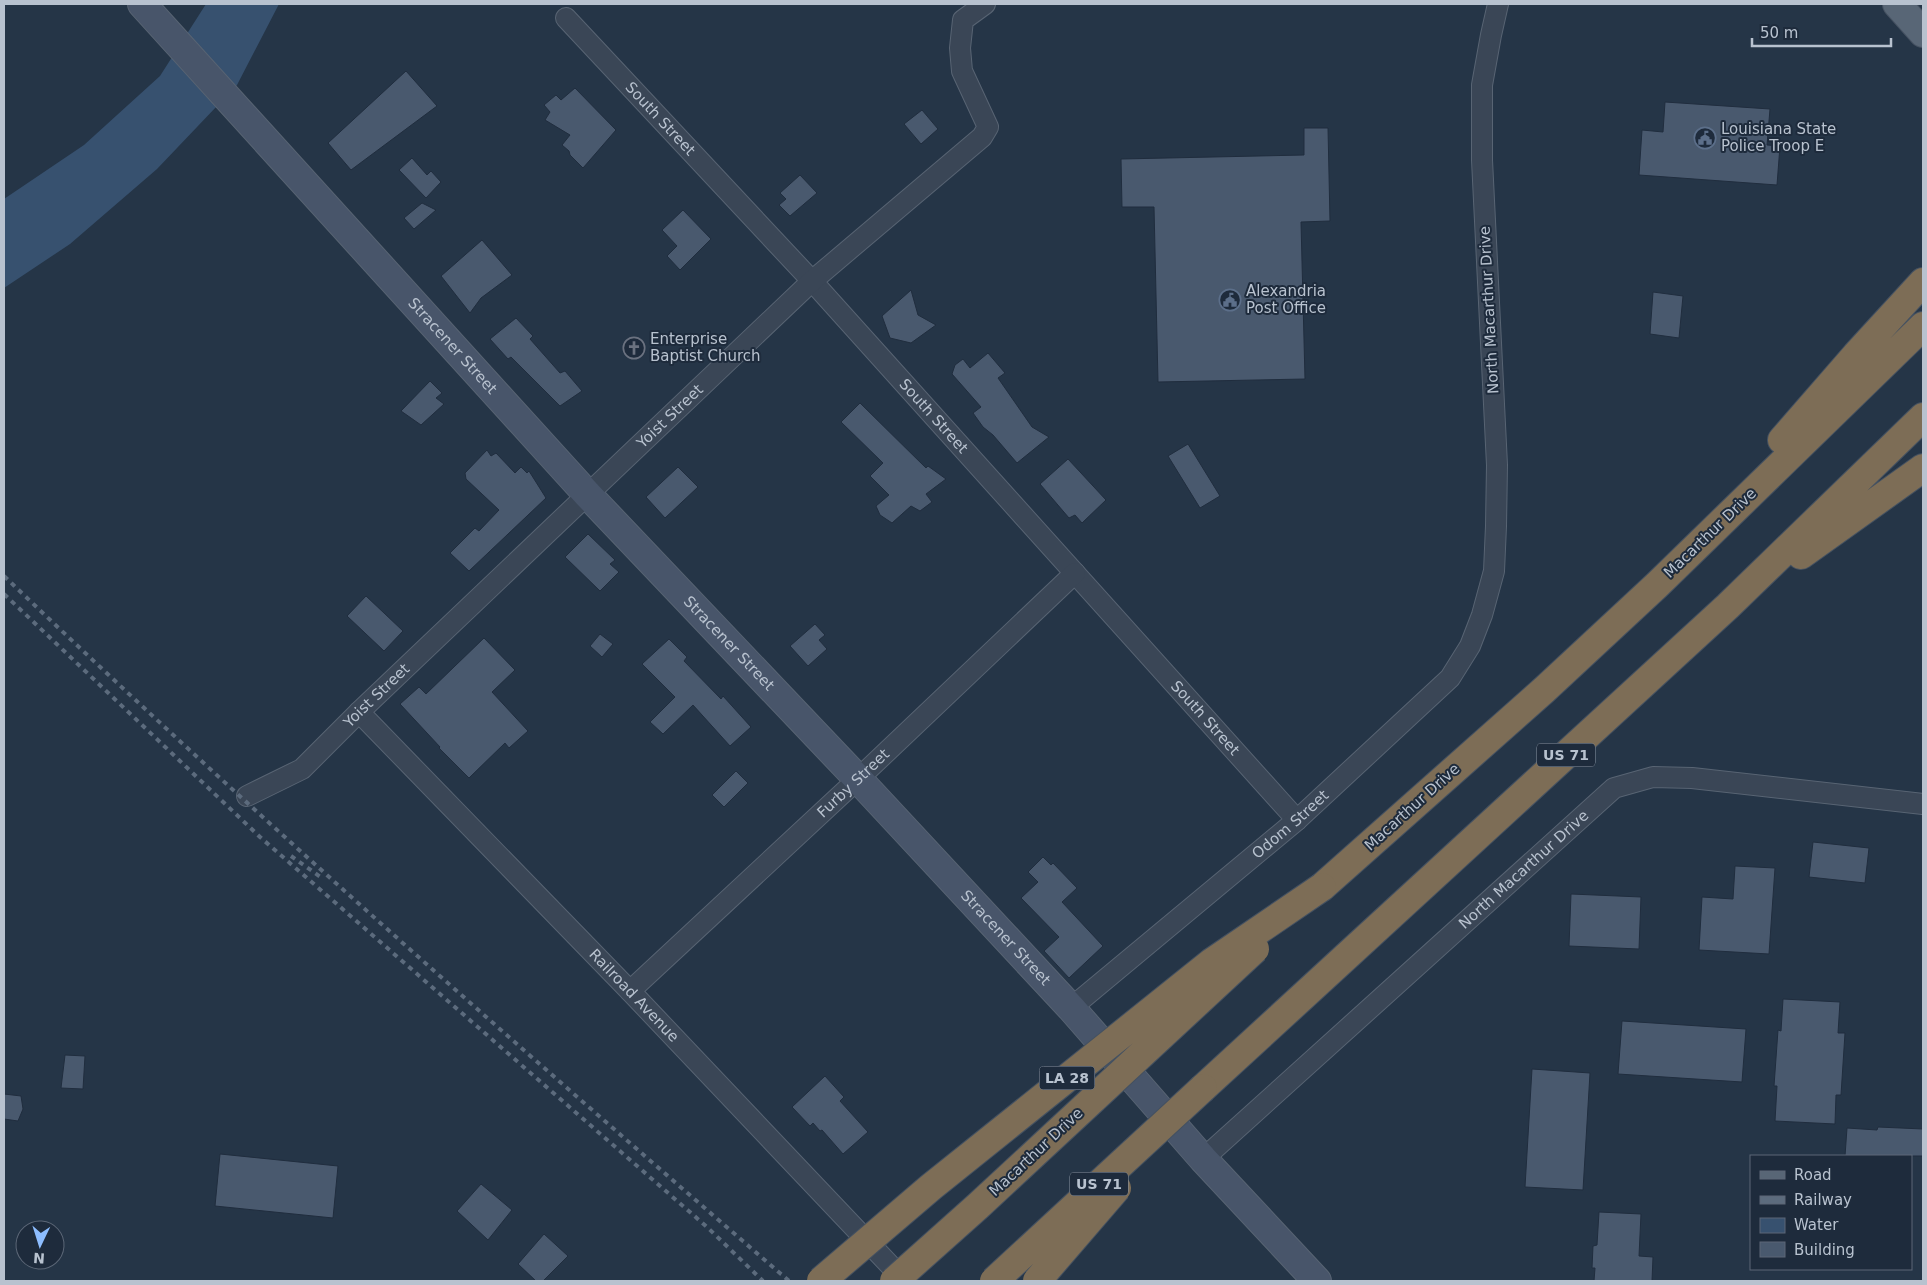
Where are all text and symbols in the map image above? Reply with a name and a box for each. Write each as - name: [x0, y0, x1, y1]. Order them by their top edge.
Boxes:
- scale bar: [1752, 15, 1891, 47]
- text: 50 m: [1760, 24, 1798, 42]
- street label: South Street: [622, 78, 699, 159]
- place label: Louisiana State Police Troop E: [1721, 120, 1836, 155]
- public building icon: Louisiana State Police Troop E: [1693, 126, 1717, 150]
- street label: North Macarthur Drive: [1476, 226, 1502, 394]
- place label: Alexandria Post Office: [1246, 282, 1326, 317]
- public building icon: Alexandria Post Office: [1218, 288, 1242, 312]
- street label: Stracener Street: [404, 294, 501, 398]
- place label: Enterprise Baptist Church: [650, 330, 761, 365]
- church icon: Enterprise Baptist Church: [622, 336, 646, 360]
- street label: South Street: [896, 375, 972, 457]
- street label: Yoist Street: [632, 380, 707, 453]
- street label: Macarthur Drive: [1660, 484, 1760, 582]
- street label: Stracener Street: [680, 592, 778, 694]
- street label: Yoist Street: [339, 660, 413, 732]
- street label: South Street: [1167, 677, 1243, 759]
- road number: US 71: [1537, 744, 1595, 766]
- street label: Furby Street: [813, 745, 893, 821]
- street label: Macarthur Drive: [1361, 760, 1463, 854]
- street label: Odom Street: [1248, 786, 1332, 863]
- street label: North Macarthur Drive: [1455, 806, 1592, 933]
- street label: Stracener Street: [957, 886, 1054, 989]
- street label: Railroad Avenue: [585, 945, 683, 1046]
- road number: LA 28: [1040, 1066, 1094, 1090]
- street label: Macarthur Drive: [985, 1104, 1087, 1200]
- legend: [1750, 1155, 1912, 1270]
- text: Road: [1794, 1166, 1832, 1184]
- road number: US 71: [1070, 1172, 1128, 1196]
- text: Railway: [1794, 1191, 1852, 1209]
- text: Water: [1794, 1216, 1839, 1234]
- north arrow: [15, 1220, 65, 1270]
- text: Building: [1794, 1241, 1855, 1259]
- text: N: [33, 1250, 45, 1266]

